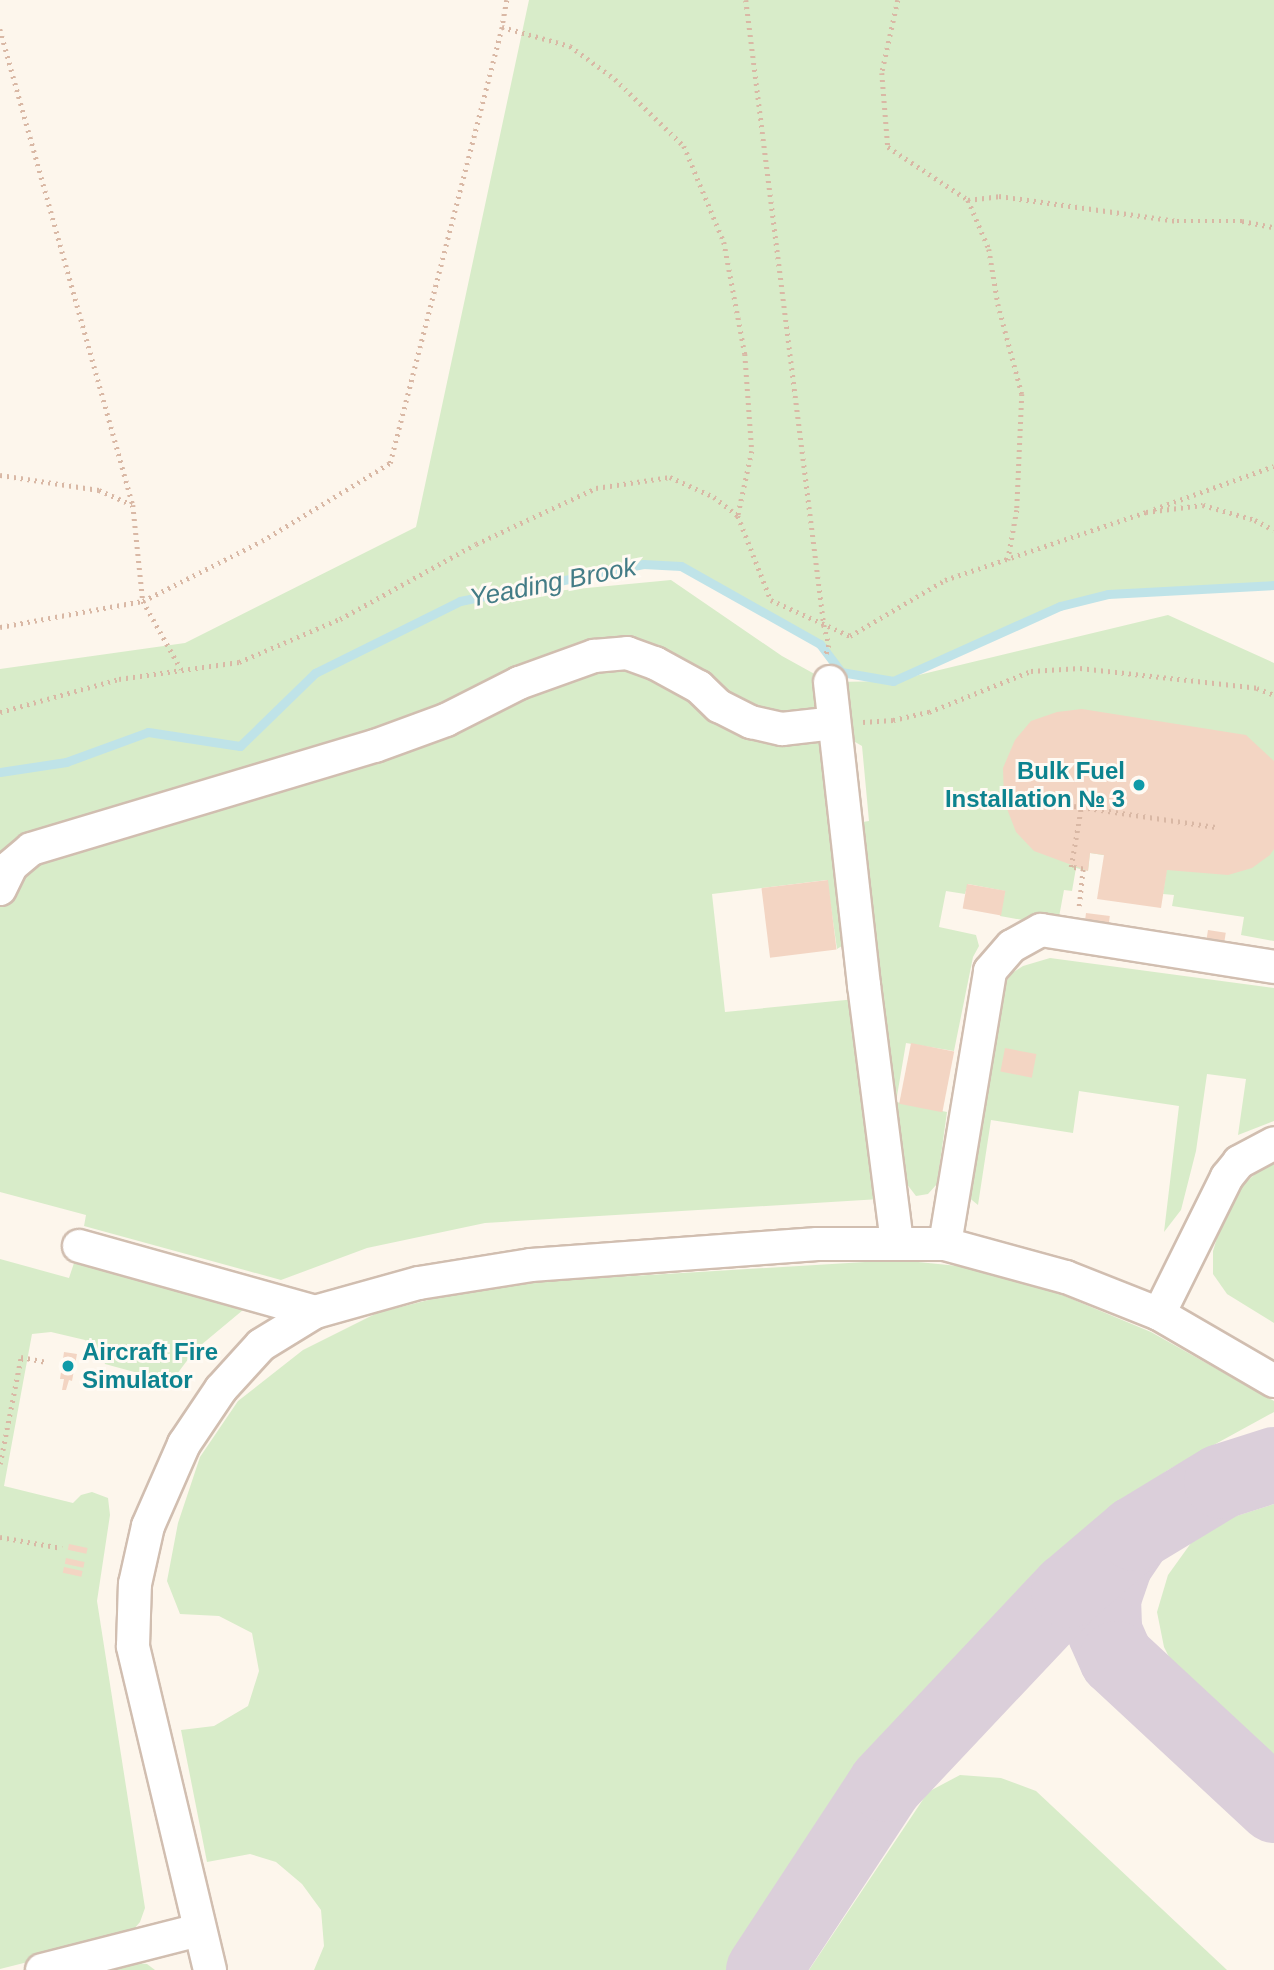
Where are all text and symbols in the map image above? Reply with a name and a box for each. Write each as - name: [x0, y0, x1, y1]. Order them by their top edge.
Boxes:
- water label: Yeading Brook: [467, 552, 639, 614]
- place label: Bulk Fuel Installation № 3: [945, 757, 1125, 813]
- marker: Bulk Fuel Installation № 3: [1131, 777, 1147, 793]
- place label: Aircraft Fire Simulator: [82, 1338, 218, 1394]
- marker: Aircraft Fire Simulator: [60, 1358, 76, 1374]

